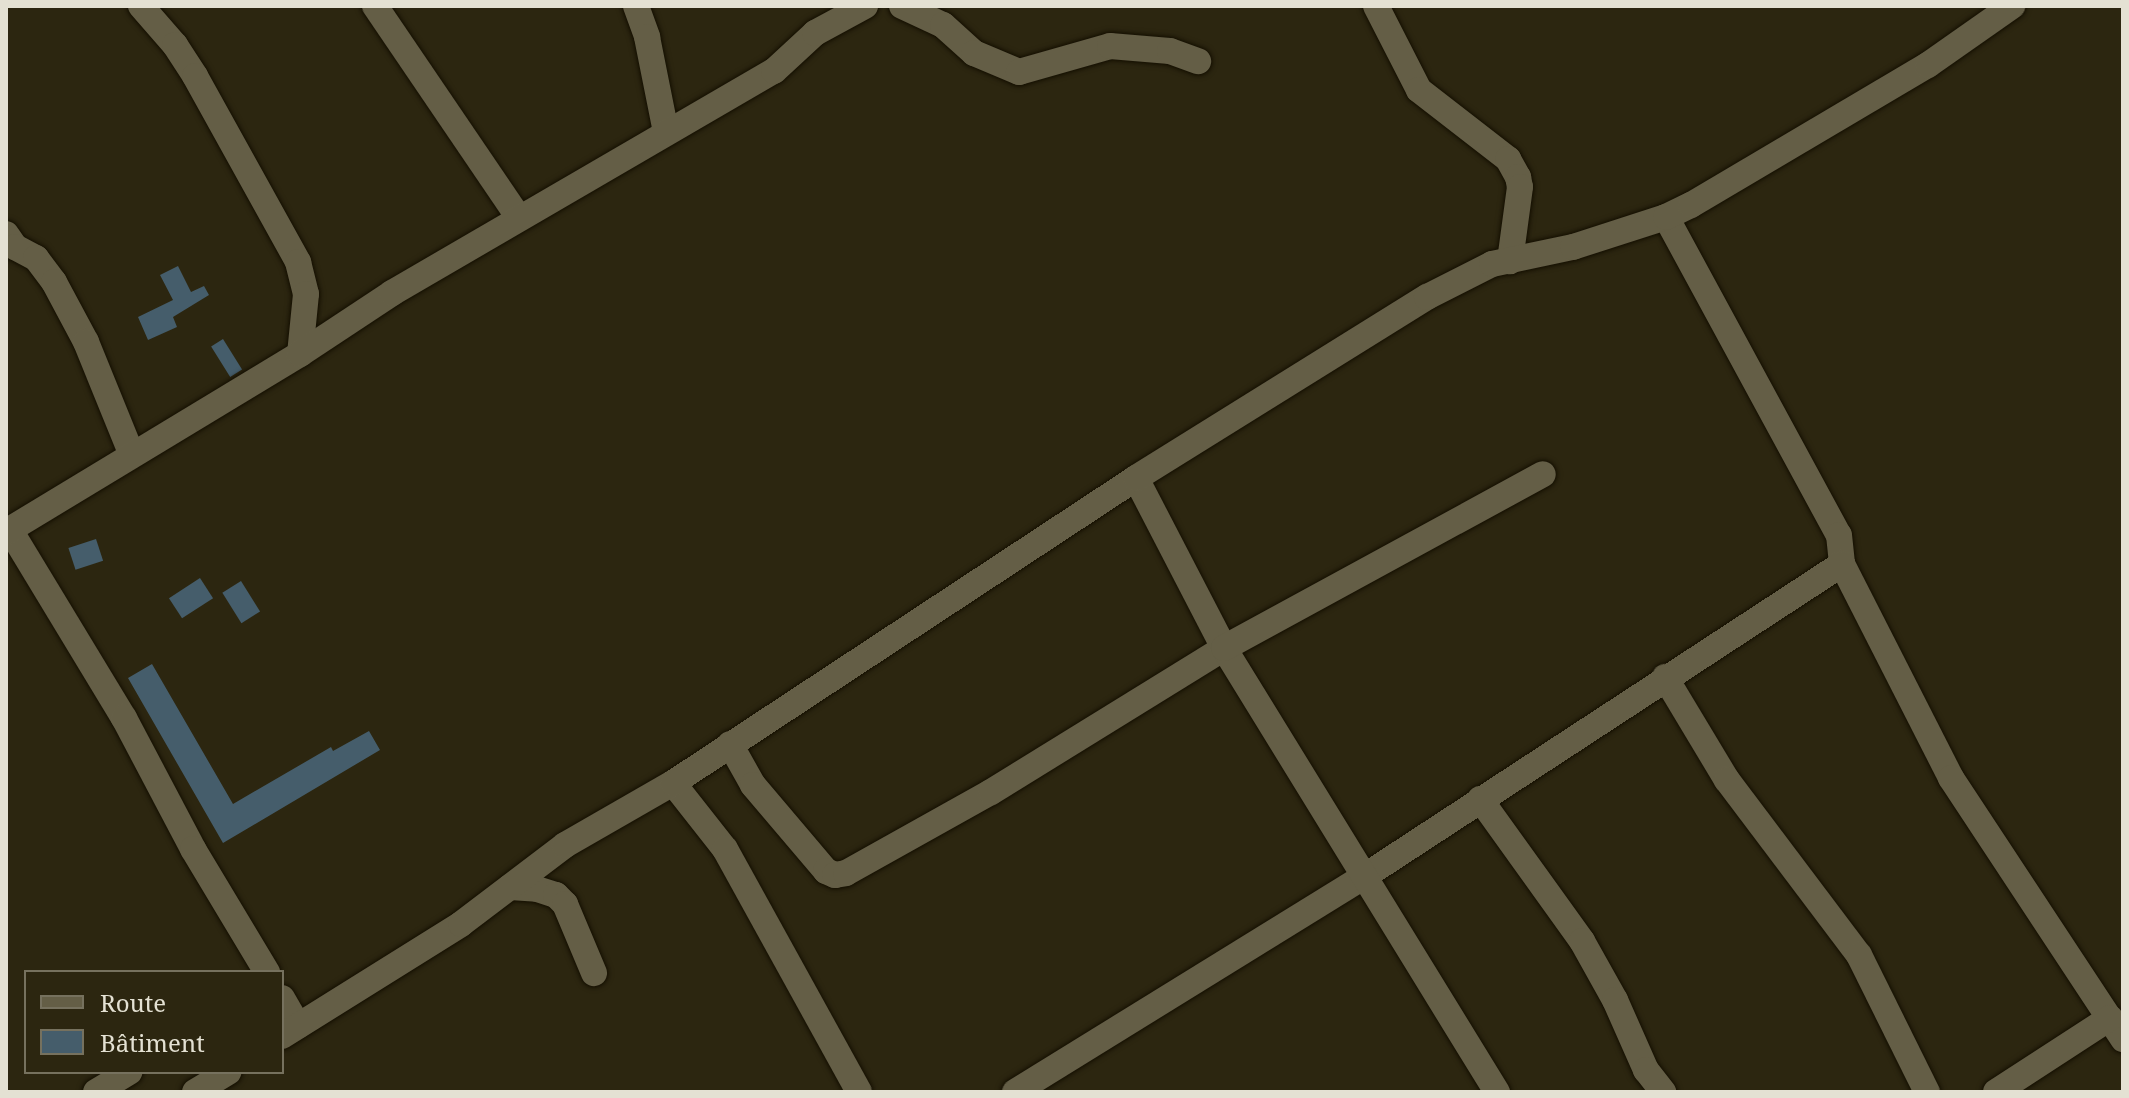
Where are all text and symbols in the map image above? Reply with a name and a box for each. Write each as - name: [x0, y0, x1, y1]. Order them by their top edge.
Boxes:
- legend: [24, 970, 284, 1074]
- text: Route: [100, 986, 166, 1019]
- text: Bâtiment: [100, 1026, 205, 1059]

